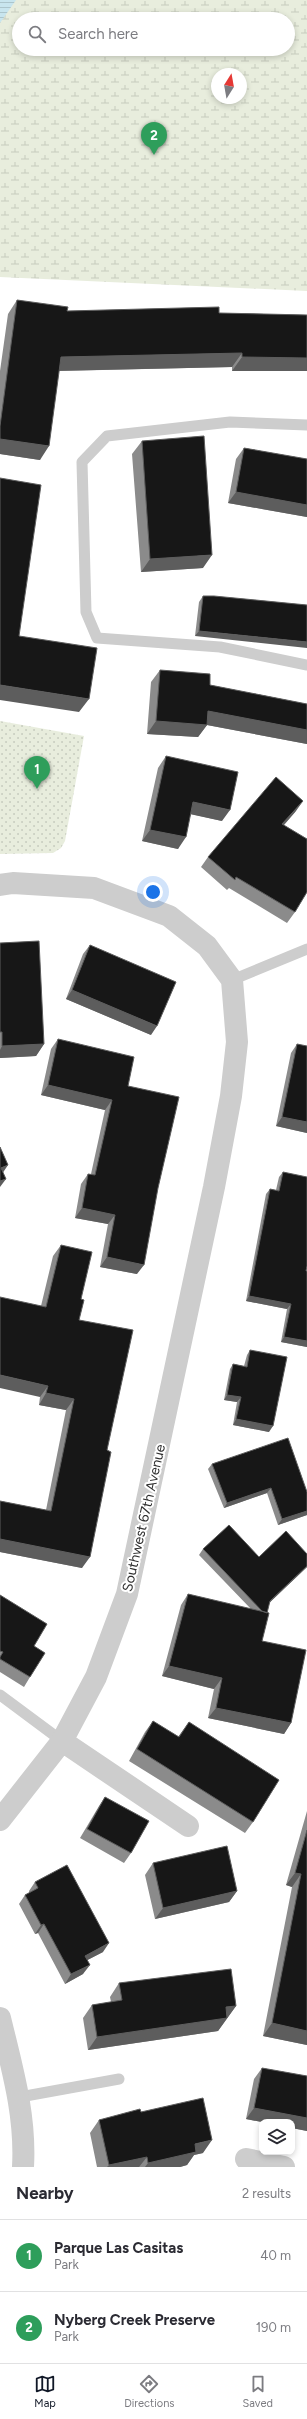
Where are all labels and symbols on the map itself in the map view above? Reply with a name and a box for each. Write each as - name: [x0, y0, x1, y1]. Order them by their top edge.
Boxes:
- north arrow: [211, 68, 247, 104]
- pin: 2: [141, 122, 167, 155]
- pin: 1: [24, 756, 50, 789]
- your location: [143, 882, 163, 902]
- street label: Southwest 67th Avenue: [119, 1442, 169, 1593]

